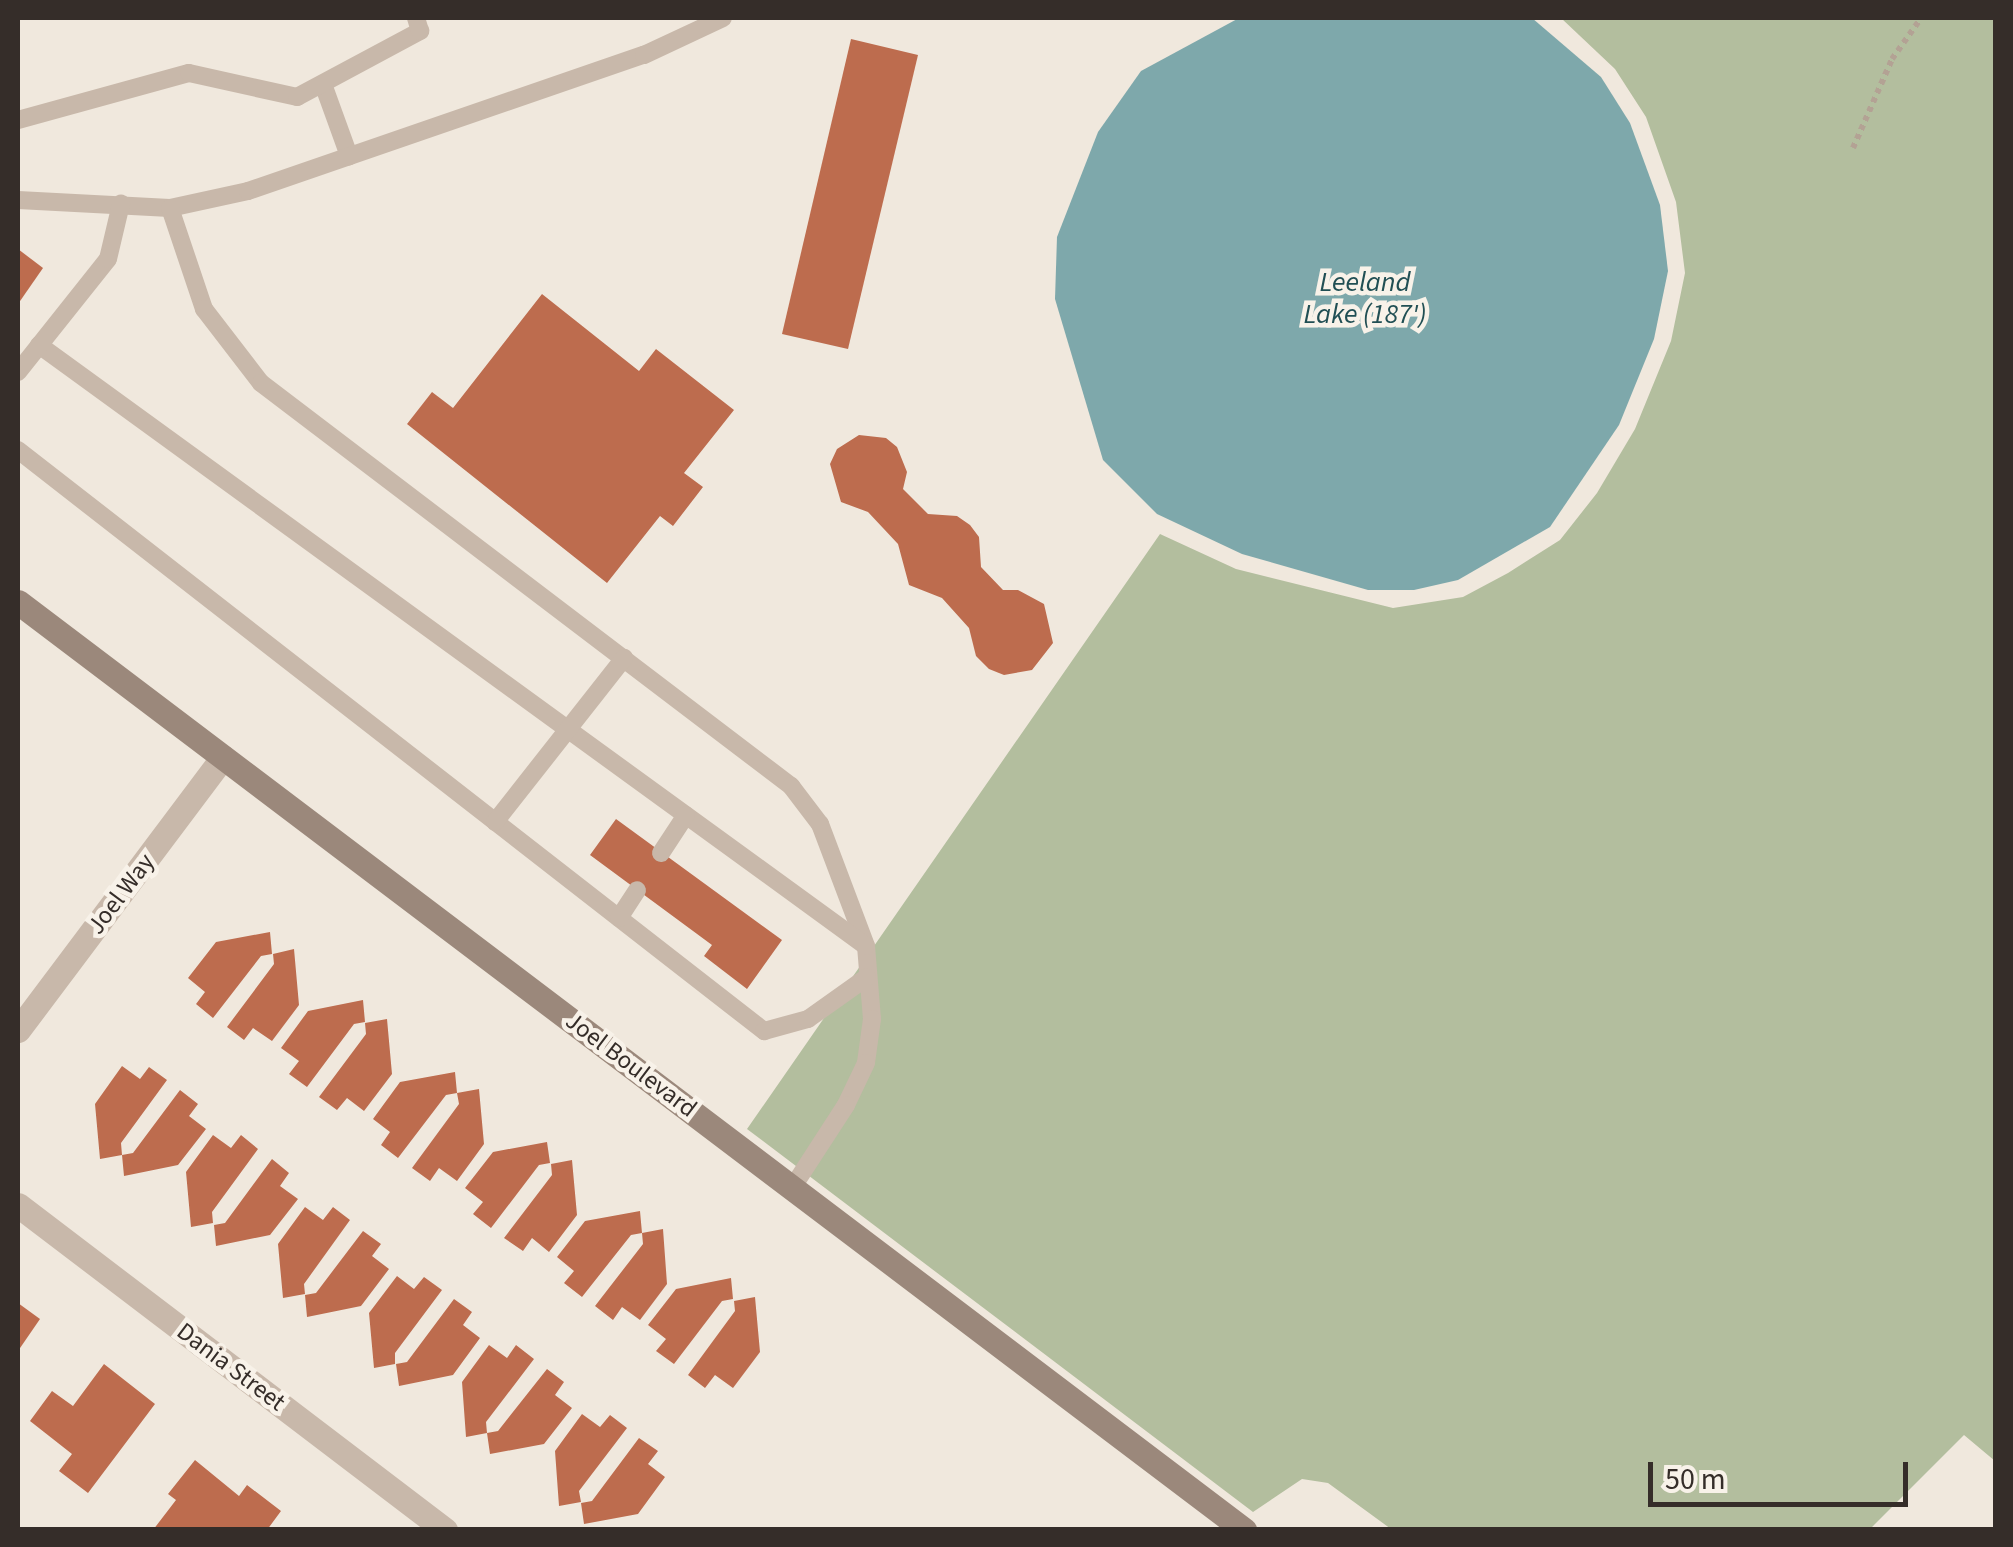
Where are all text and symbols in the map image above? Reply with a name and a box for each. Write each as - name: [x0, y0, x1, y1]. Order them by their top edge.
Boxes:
- water label: Leeland Lake (187'): [1304, 265, 1426, 331]
- street label: Joel Way: [81, 848, 161, 940]
- street label: Joel Boulevard: [560, 1006, 702, 1124]
- street label: Dania Street: [171, 1316, 291, 1418]
- scale bar: [1653, 1442, 1913, 1504]
- text: 50 m: [1665, 1458, 1726, 1501]

